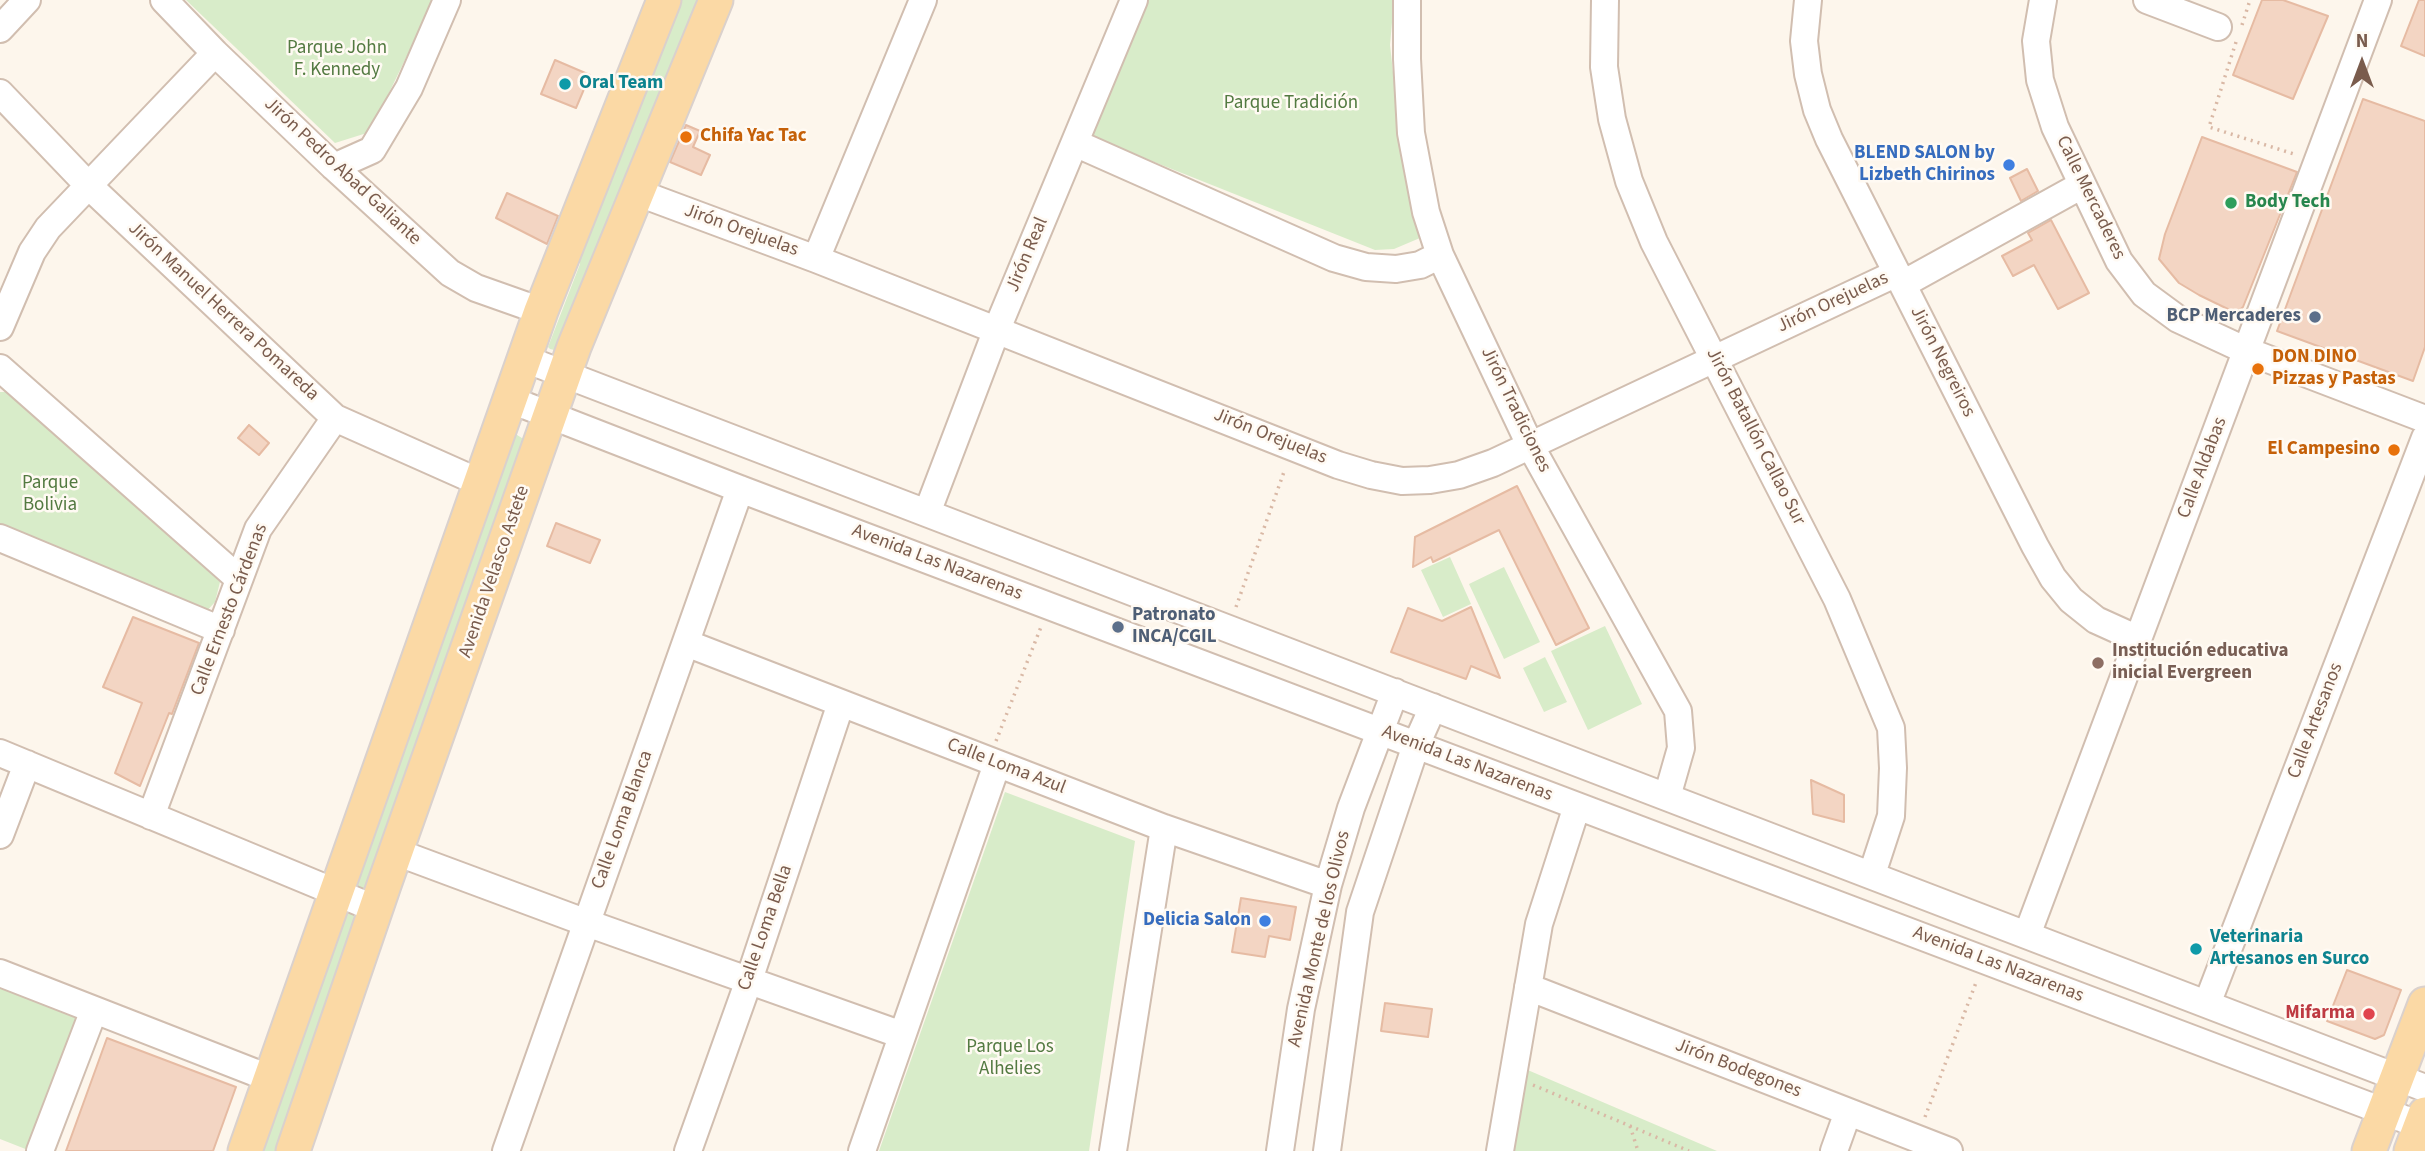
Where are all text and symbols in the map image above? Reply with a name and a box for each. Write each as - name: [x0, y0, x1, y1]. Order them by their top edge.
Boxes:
- north arrow: [2327, 28, 2397, 98]
- text: N: [2356, 28, 2368, 55]
- park label: Parque John F. Kennedy: [287, 38, 387, 82]
- place label: Oral Team: [579, 73, 663, 95]
- marker: Oral Team: [557, 76, 573, 92]
- street label: Jirón Pedro Abad Galiante: [259, 93, 425, 251]
- park label: Parque Tradición: [1224, 93, 1358, 115]
- place label: Chifa Yac Tac: [700, 126, 807, 148]
- marker: Chifa Yac Tac: [678, 129, 694, 145]
- street label: Calle Mercaderes: [2050, 132, 2130, 264]
- place label: BLEND SALON by Lizbeth Chirinos: [1854, 143, 1995, 187]
- marker: BLEND SALON by Lizbeth Chirinos: [2001, 157, 2017, 173]
- place label: Body Tech: [2245, 192, 2330, 214]
- marker: Body Tech: [2223, 195, 2239, 211]
- street label: Jirón Orejuelas: [681, 200, 801, 262]
- street label: Jirón Real: [1002, 214, 1054, 296]
- street label: Jirón Manuel Herrera Pomareda: [123, 218, 323, 406]
- street label: Jirón Orejuelas: [1774, 267, 1892, 339]
- street label: Jirón Negreiros: [1904, 303, 1980, 421]
- place label: BCP Mercaderes: [2167, 306, 2301, 328]
- marker: BCP Mercaderes: [2307, 309, 2323, 325]
- street label: Jirón Tradiciones: [1475, 344, 1555, 476]
- street label: Jirón Batallón Callao Sur: [1700, 345, 1810, 529]
- place label: DON DINO Pizzas y Pastas: [2272, 347, 2396, 391]
- marker: DON DINO Pizzas y Pastas: [2250, 361, 2266, 377]
- street label: Jirón Orejuelas: [1210, 404, 1330, 470]
- street label: Calle Aldabas: [2173, 414, 2233, 522]
- place label: El Campesino: [2267, 439, 2380, 461]
- marker: El Campesino: [2386, 442, 2402, 458]
- park label: Parque Bolivia: [22, 473, 78, 517]
- street label: Avenida Velasco Astete: [455, 483, 535, 661]
- street label: Avenida Las Nazarenas: [849, 520, 1025, 606]
- street label: Calle Ernesto Cárdenas: [187, 521, 273, 699]
- place label: Patronato INCA/CGIL: [1132, 605, 1217, 649]
- marker: Patronato INCA/CGIL: [1110, 619, 1126, 635]
- place label: Institución educativa inicial Evergreen: [2112, 641, 2289, 685]
- marker: Institución educativa inicial Evergreen: [2090, 655, 2106, 671]
- street label: Calle Artesanos: [2283, 660, 2349, 782]
- street label: Avenida Las Nazarenas: [1379, 721, 1555, 807]
- street label: Calle Loma Azul: [943, 734, 1069, 800]
- street label: Calle Loma Blanca: [587, 748, 659, 892]
- street label: Avenida Monte de los Olivos: [1284, 829, 1356, 1049]
- street label: Calle Loma Bella: [734, 862, 798, 994]
- place label: Delicia Salon: [1143, 910, 1251, 932]
- marker: Delicia Salon: [1257, 913, 1273, 929]
- street label: Avenida Las Nazarenas: [1910, 922, 2086, 1008]
- place label: Veterinaria Artesanos en Surco: [2210, 927, 2369, 971]
- marker: Veterinaria Artesanos en Surco: [2188, 941, 2204, 957]
- place label: Mifarma: [2285, 1003, 2355, 1025]
- marker: Mifarma: [2361, 1006, 2377, 1022]
- street label: Jirón Bodegones: [1672, 1034, 1804, 1104]
- park label: Parque Los Alhelies: [966, 1037, 1054, 1081]

